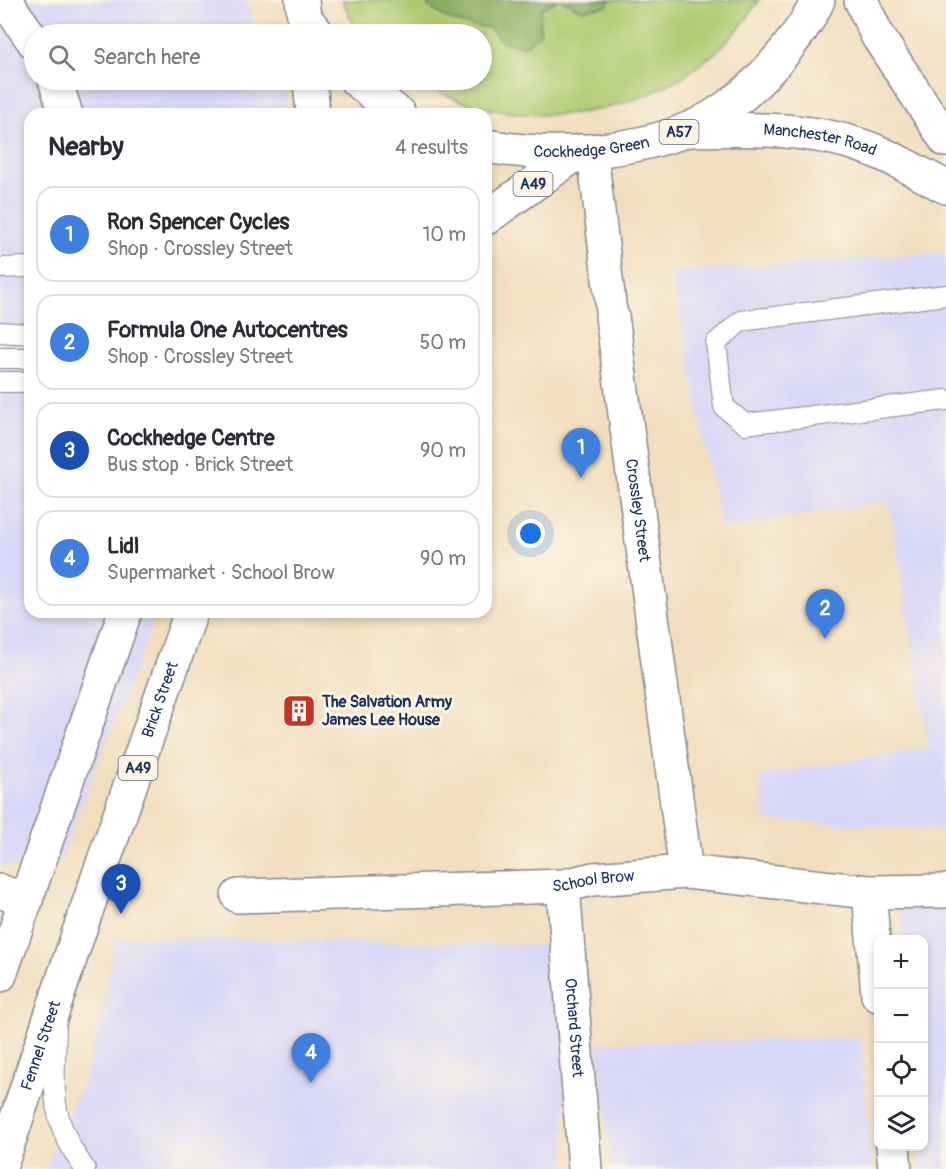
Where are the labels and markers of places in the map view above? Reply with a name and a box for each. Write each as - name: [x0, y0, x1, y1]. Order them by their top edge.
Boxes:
- pin: 1: [562, 428, 600, 478]
- pin: 2: [806, 590, 844, 639]
- place label: The Salvation Army James Lee House: [321, 692, 452, 730]
- building icon: The Salvation Army James Lee House: [281, 693, 317, 729]
- pin: 3: [102, 864, 140, 914]
- pin: 4: [292, 1034, 330, 1083]

